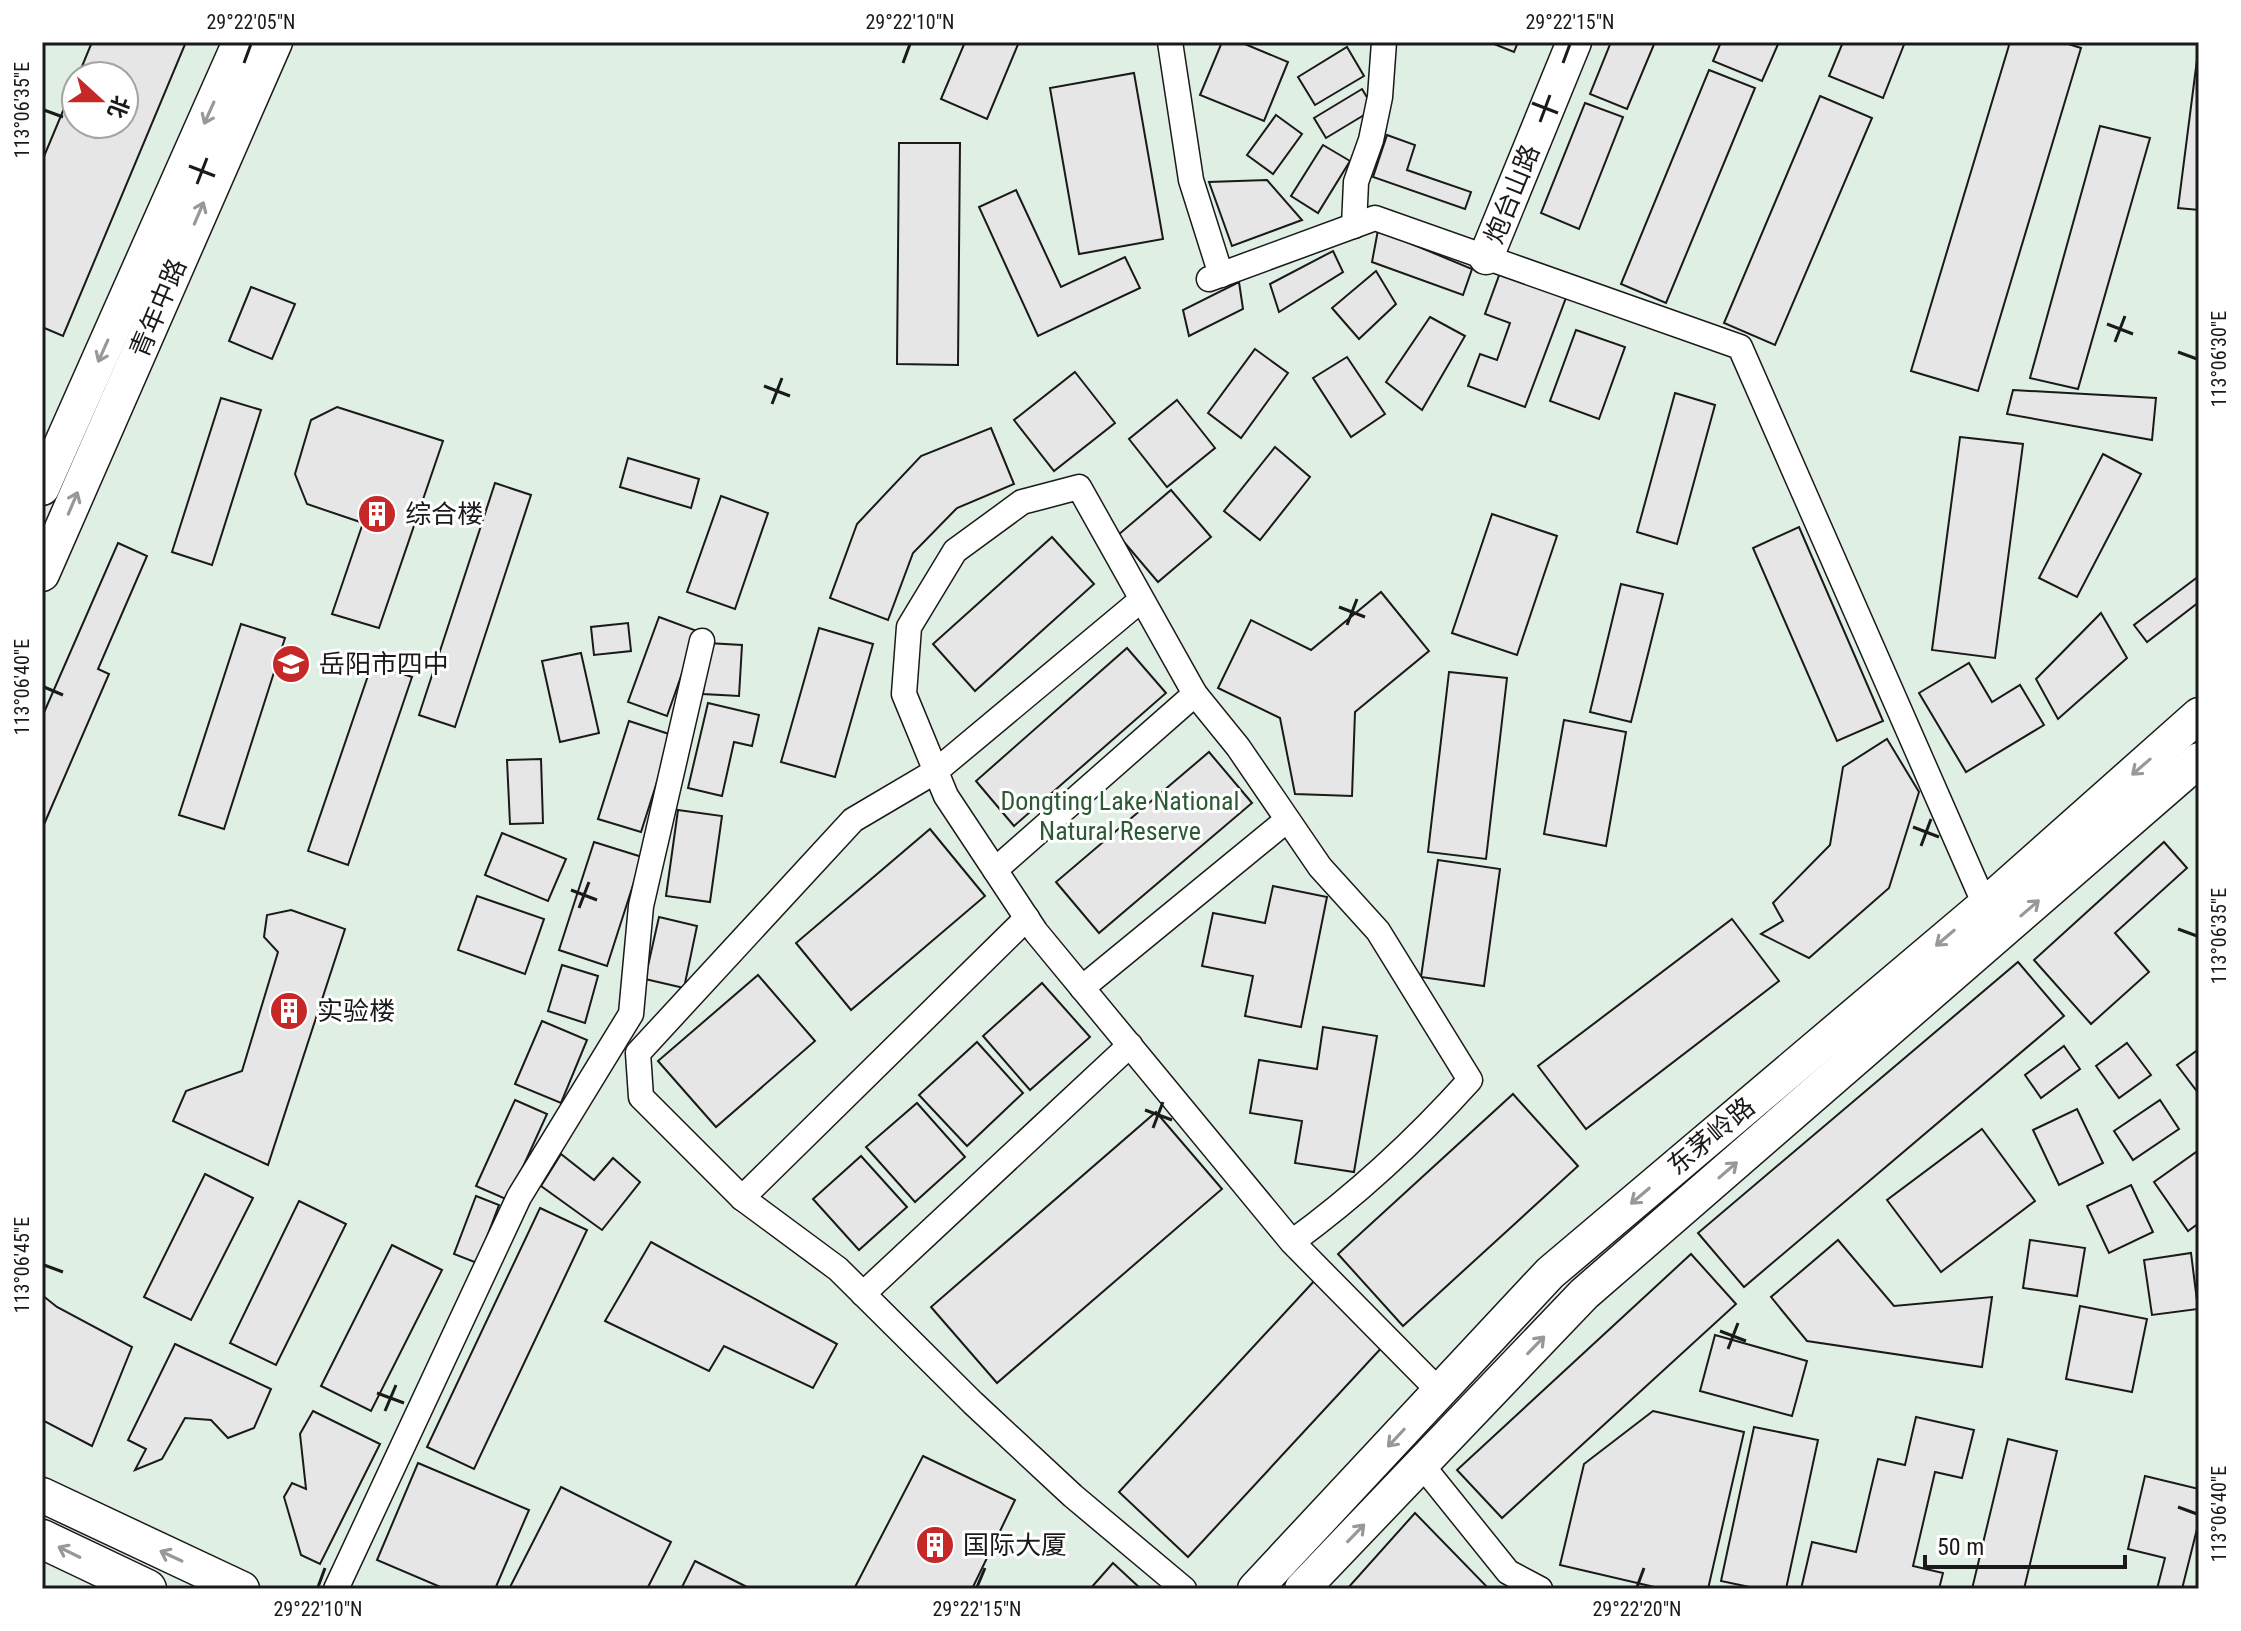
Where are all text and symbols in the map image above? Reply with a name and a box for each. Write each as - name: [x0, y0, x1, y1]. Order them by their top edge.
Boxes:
- text: 29°22'05"N: [206, 10, 296, 34]
- text: 29°22'10"N: [865, 10, 955, 34]
- text: 29°22'15"N: [1525, 10, 1615, 34]
- north arrow: [60, 60, 140, 140]
- text: 113°06'35"E: [10, 62, 34, 158]
- text: 北: [103, 92, 134, 122]
- one-way arrow: [200, 100, 215, 125]
- street label: 炮台山路: [1479, 140, 1545, 248]
- one-way arrow: [192, 201, 207, 225]
- street label: 青年中路: [124, 254, 192, 362]
- text: 113°06'30"E: [2207, 311, 2231, 407]
- one-way arrow: [95, 339, 110, 363]
- one-way arrow: [66, 491, 81, 515]
- building icon: 综合楼: [356, 493, 398, 535]
- place label: 综合楼: [405, 499, 483, 529]
- text: 113°06'40"E: [10, 639, 34, 735]
- school or university icon: 岳阳市四中: [270, 643, 312, 685]
- place label: 岳阳市四中: [319, 649, 449, 679]
- one-way arrow: [2131, 757, 2151, 775]
- park label: Dongting Lake National Natural Reserve: [1000, 786, 1240, 846]
- text: 113°06'35"E: [2207, 888, 2231, 984]
- one-way arrow: [2019, 899, 2039, 917]
- one-way arrow: [1935, 929, 1956, 947]
- building icon: 实验楼: [268, 990, 310, 1032]
- place label: 实验楼: [317, 996, 395, 1026]
- street label: 东茅岭路: [1662, 1091, 1760, 1181]
- one-way arrow: [1717, 1161, 1737, 1179]
- one-way arrow: [1630, 1187, 1650, 1205]
- text: 113°06'45"E: [10, 1217, 34, 1313]
- one-way arrow: [1526, 1335, 1545, 1355]
- one-way arrow: [1386, 1428, 1405, 1448]
- text: 113°06'40"E: [2207, 1466, 2231, 1562]
- scale bar: [1925, 1519, 2125, 1569]
- building icon: 国际大厦: [914, 1524, 956, 1566]
- one-way arrow: [1346, 1524, 1365, 1543]
- place label: 国际大厦: [963, 1530, 1067, 1560]
- text: 50 m: [1937, 1533, 1984, 1561]
- one-way arrow: [58, 1544, 82, 1559]
- one-way arrow: [160, 1548, 184, 1563]
- text: 29°22'10"N: [273, 1597, 363, 1621]
- text: 29°22'15"N: [932, 1597, 1022, 1621]
- text: 29°22'20"N: [1592, 1597, 1682, 1621]

